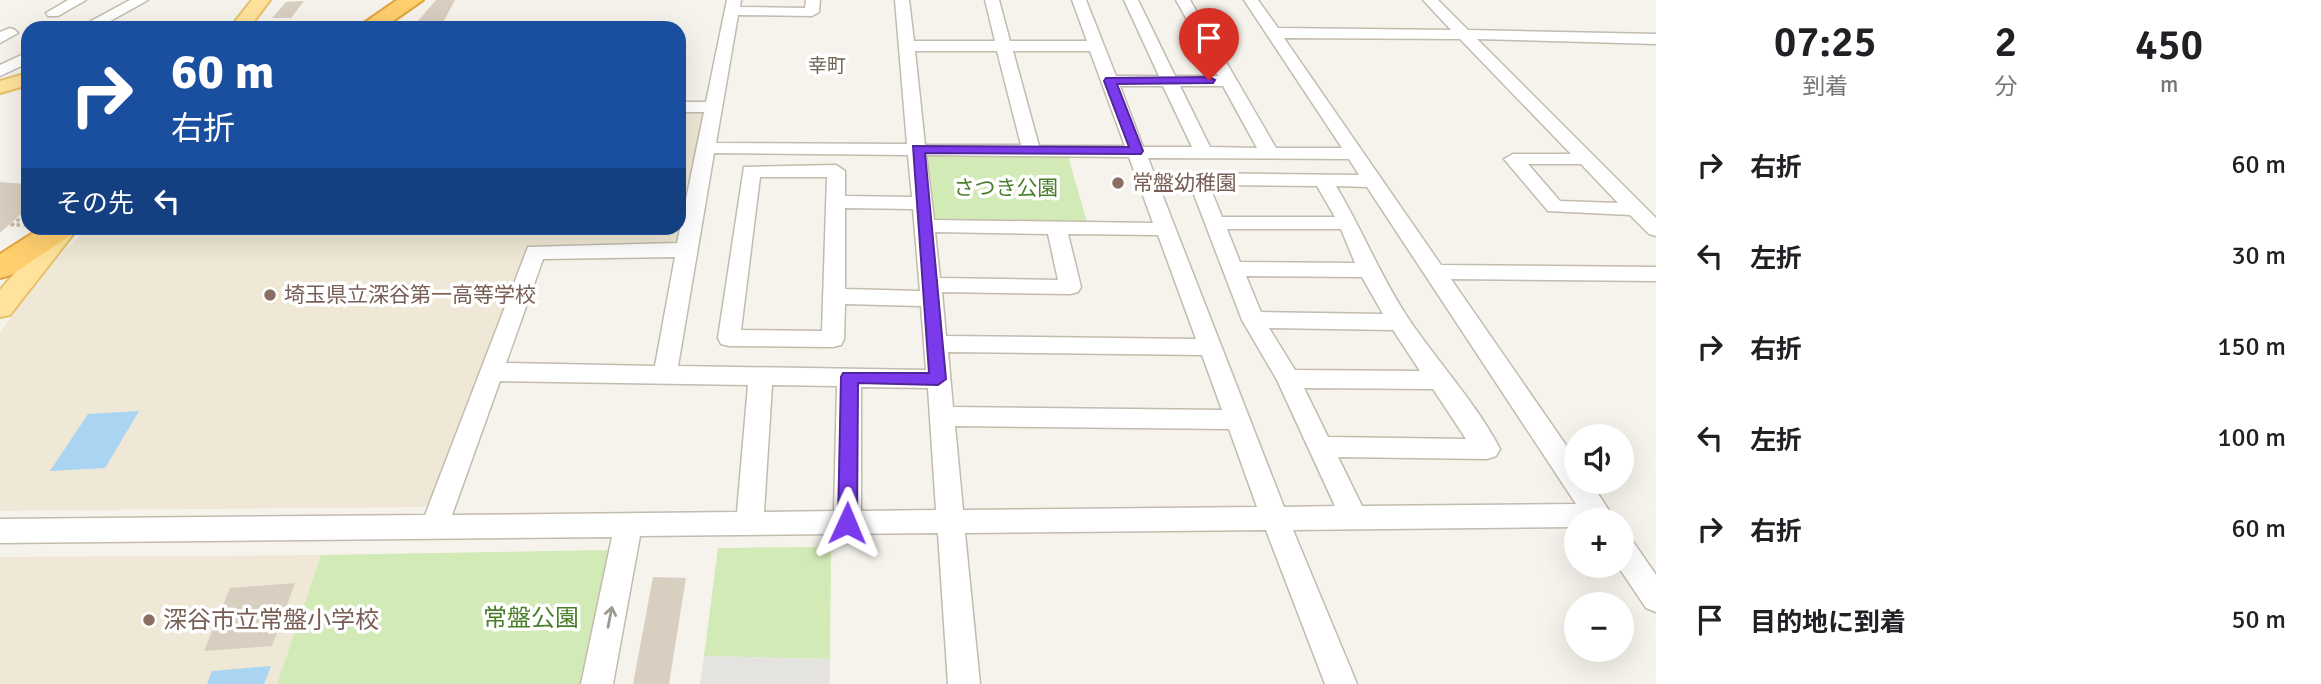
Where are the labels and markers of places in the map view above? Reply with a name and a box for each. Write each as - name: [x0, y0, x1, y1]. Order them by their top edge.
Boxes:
- pin: [1179, 8, 1239, 80]
- place label: 常盤幼稚園: [1132, 170, 1237, 196]
- marker: 常盤幼稚園: [1110, 175, 1126, 191]
- place label: 埼玉県立深谷第一高等学校: [284, 282, 536, 308]
- marker: 埼玉県立深谷第一高等学校: [262, 287, 278, 303]
- place label: 深谷市立常盤小学校: [163, 605, 379, 635]
- marker: 深谷市立常盤小学校: [141, 612, 157, 628]

